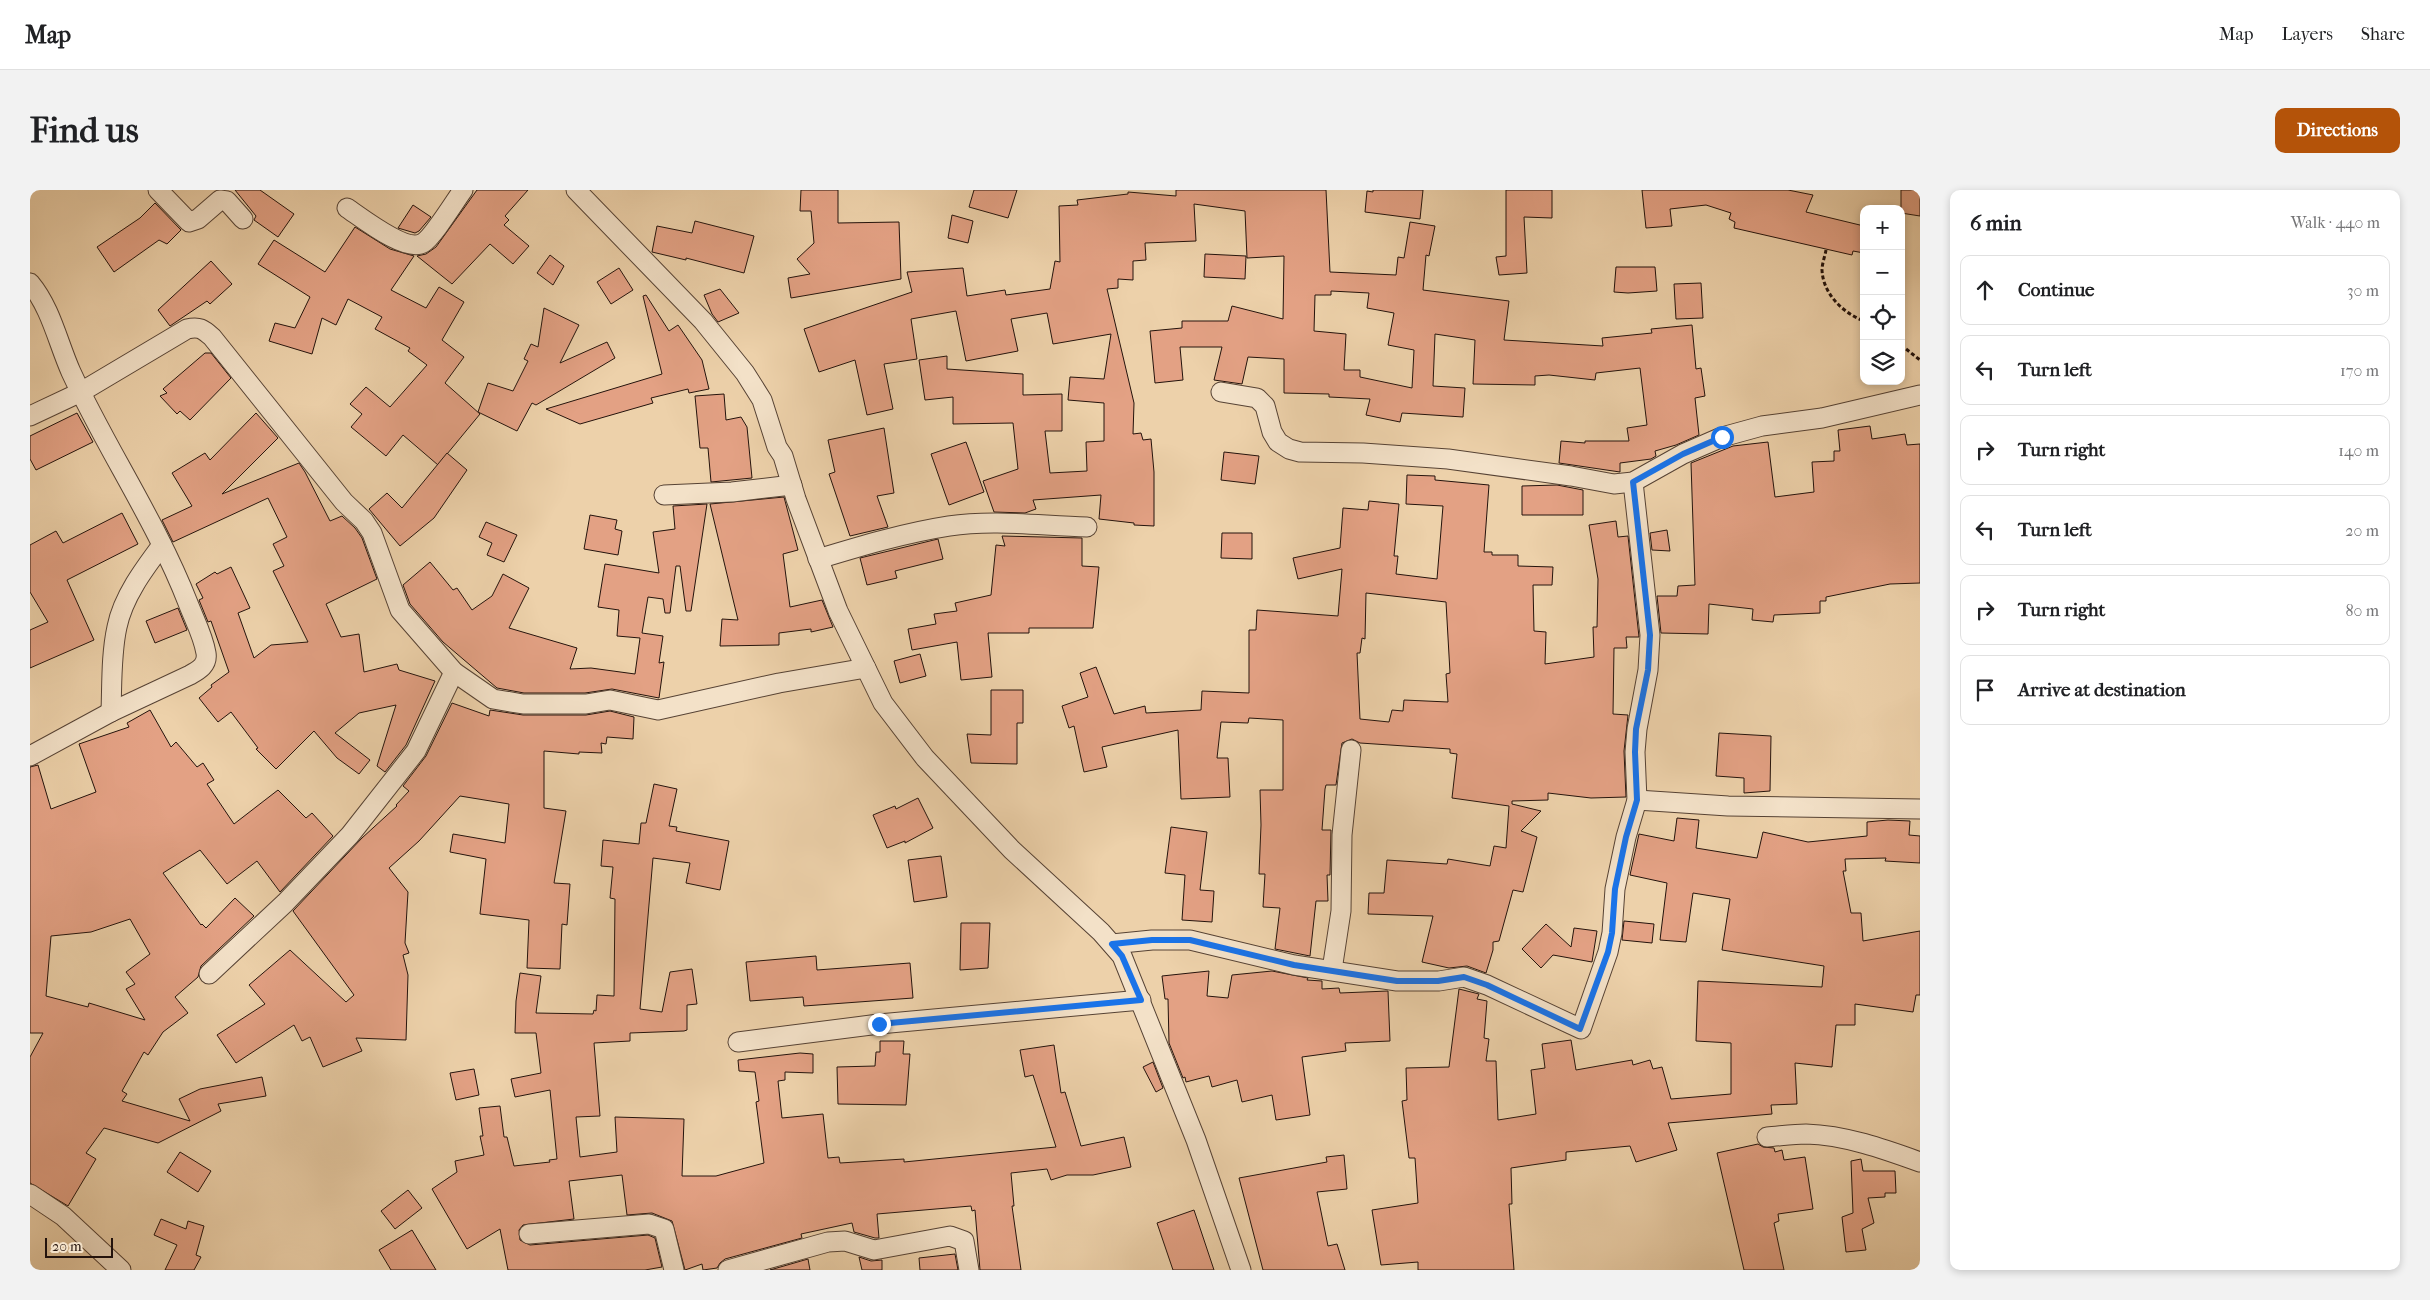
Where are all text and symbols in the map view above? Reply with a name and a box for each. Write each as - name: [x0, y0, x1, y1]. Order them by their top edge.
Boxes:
- text: Map: [25, 21, 71, 49]
- text: Map: [2219, 24, 2253, 45]
- text: Layers: [2281, 24, 2333, 45]
- text: Share: [2361, 24, 2405, 45]
- button: Directions: [2275, 108, 2400, 153]
- text: Find us: [30, 110, 139, 151]
- map controls: [1860, 205, 1905, 385]
- button: +: [1860, 205, 1905, 250]
- text: 6 min: [1970, 211, 2022, 235]
- text: Walk · 440 m: [2291, 213, 2380, 232]
- button: −: [1860, 250, 1905, 295]
- icon: ahead: [1971, 276, 1999, 304]
- text: Continue: [2018, 279, 2094, 301]
- text: 30 m: [2347, 281, 2379, 300]
- button: locate: [1860, 295, 1905, 340]
- button: layers: [1860, 340, 1905, 385]
- icon: left: [1971, 356, 1999, 384]
- text: Turn left: [2018, 359, 2092, 381]
- text: 170 m: [2340, 361, 2379, 380]
- route start: [1711, 426, 1734, 449]
- icon: right: [1971, 436, 1999, 464]
- text: Turn right: [2018, 439, 2105, 461]
- text: 140 m: [2338, 441, 2379, 460]
- icon: left: [1971, 516, 1999, 544]
- text: Turn left: [2018, 519, 2092, 541]
- text: 20 m: [2345, 521, 2379, 540]
- icon: right: [1971, 596, 1999, 624]
- text: Turn right: [2018, 599, 2105, 621]
- text: 80 m: [2345, 601, 2379, 620]
- icon: arrive: [1971, 676, 1999, 704]
- text: Arrive at destination: [2018, 679, 2186, 701]
- route end: [868, 1013, 891, 1036]
- scale bar: [45, 1235, 112, 1258]
- text: 20 m: [52, 1238, 82, 1255]

